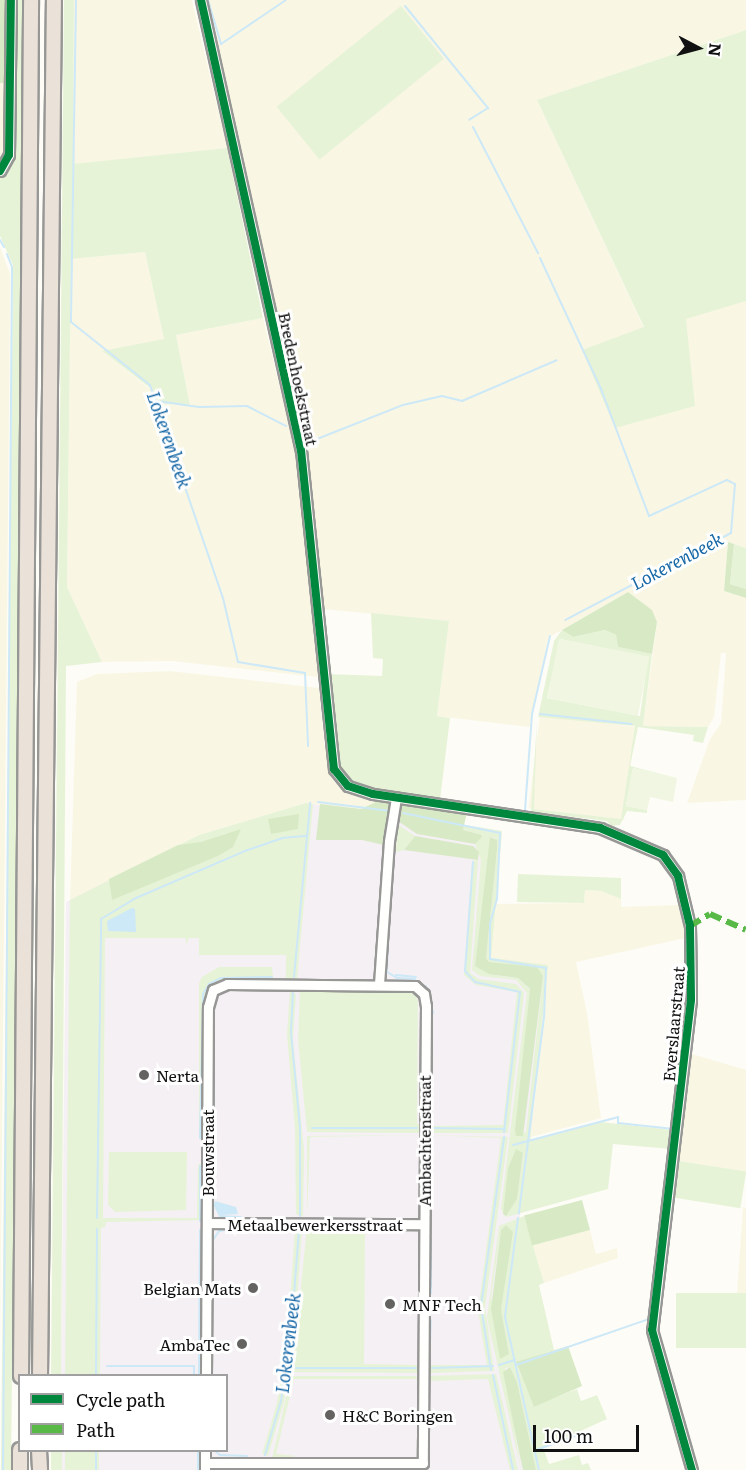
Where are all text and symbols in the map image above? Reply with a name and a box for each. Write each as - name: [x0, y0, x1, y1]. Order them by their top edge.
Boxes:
- north arrow: [668, 18, 728, 78]
- text: N: [703, 42, 729, 58]
- street label: Bredenhoekstraat: [275, 310, 323, 448]
- water label: Lokerenbeek: [142, 389, 196, 491]
- water label: Lokerenbeek: [627, 528, 727, 594]
- street label: Everslaarstraat: [658, 965, 688, 1083]
- place label: Nerta: [156, 1065, 199, 1085]
- marker: Nerta: [137, 1068, 151, 1082]
- street label: Ambachtenstraat: [414, 1075, 434, 1207]
- street label: Bouwstraat: [197, 1109, 217, 1197]
- street label: Metaalbewerkersstraat: [227, 1214, 403, 1234]
- place label: Belgian Mats: [143, 1278, 241, 1298]
- marker: Belgian Mats: [246, 1281, 260, 1295]
- water label: Lokerenbeek: [271, 1291, 305, 1395]
- place label: MNF Tech: [402, 1294, 482, 1314]
- marker: MNF Tech: [383, 1297, 397, 1311]
- place label: AmbaTec: [159, 1334, 230, 1354]
- marker: AmbaTec: [235, 1337, 249, 1351]
- legend: [18, 1374, 228, 1452]
- text: Cycle path: [76, 1386, 165, 1413]
- place label: H&C Boringen: [342, 1405, 453, 1425]
- marker: H&C Boringen: [323, 1408, 337, 1422]
- scale bar: [536, 1413, 642, 1451]
- text: Path: [76, 1416, 115, 1443]
- text: 100 m: [544, 1422, 593, 1449]

